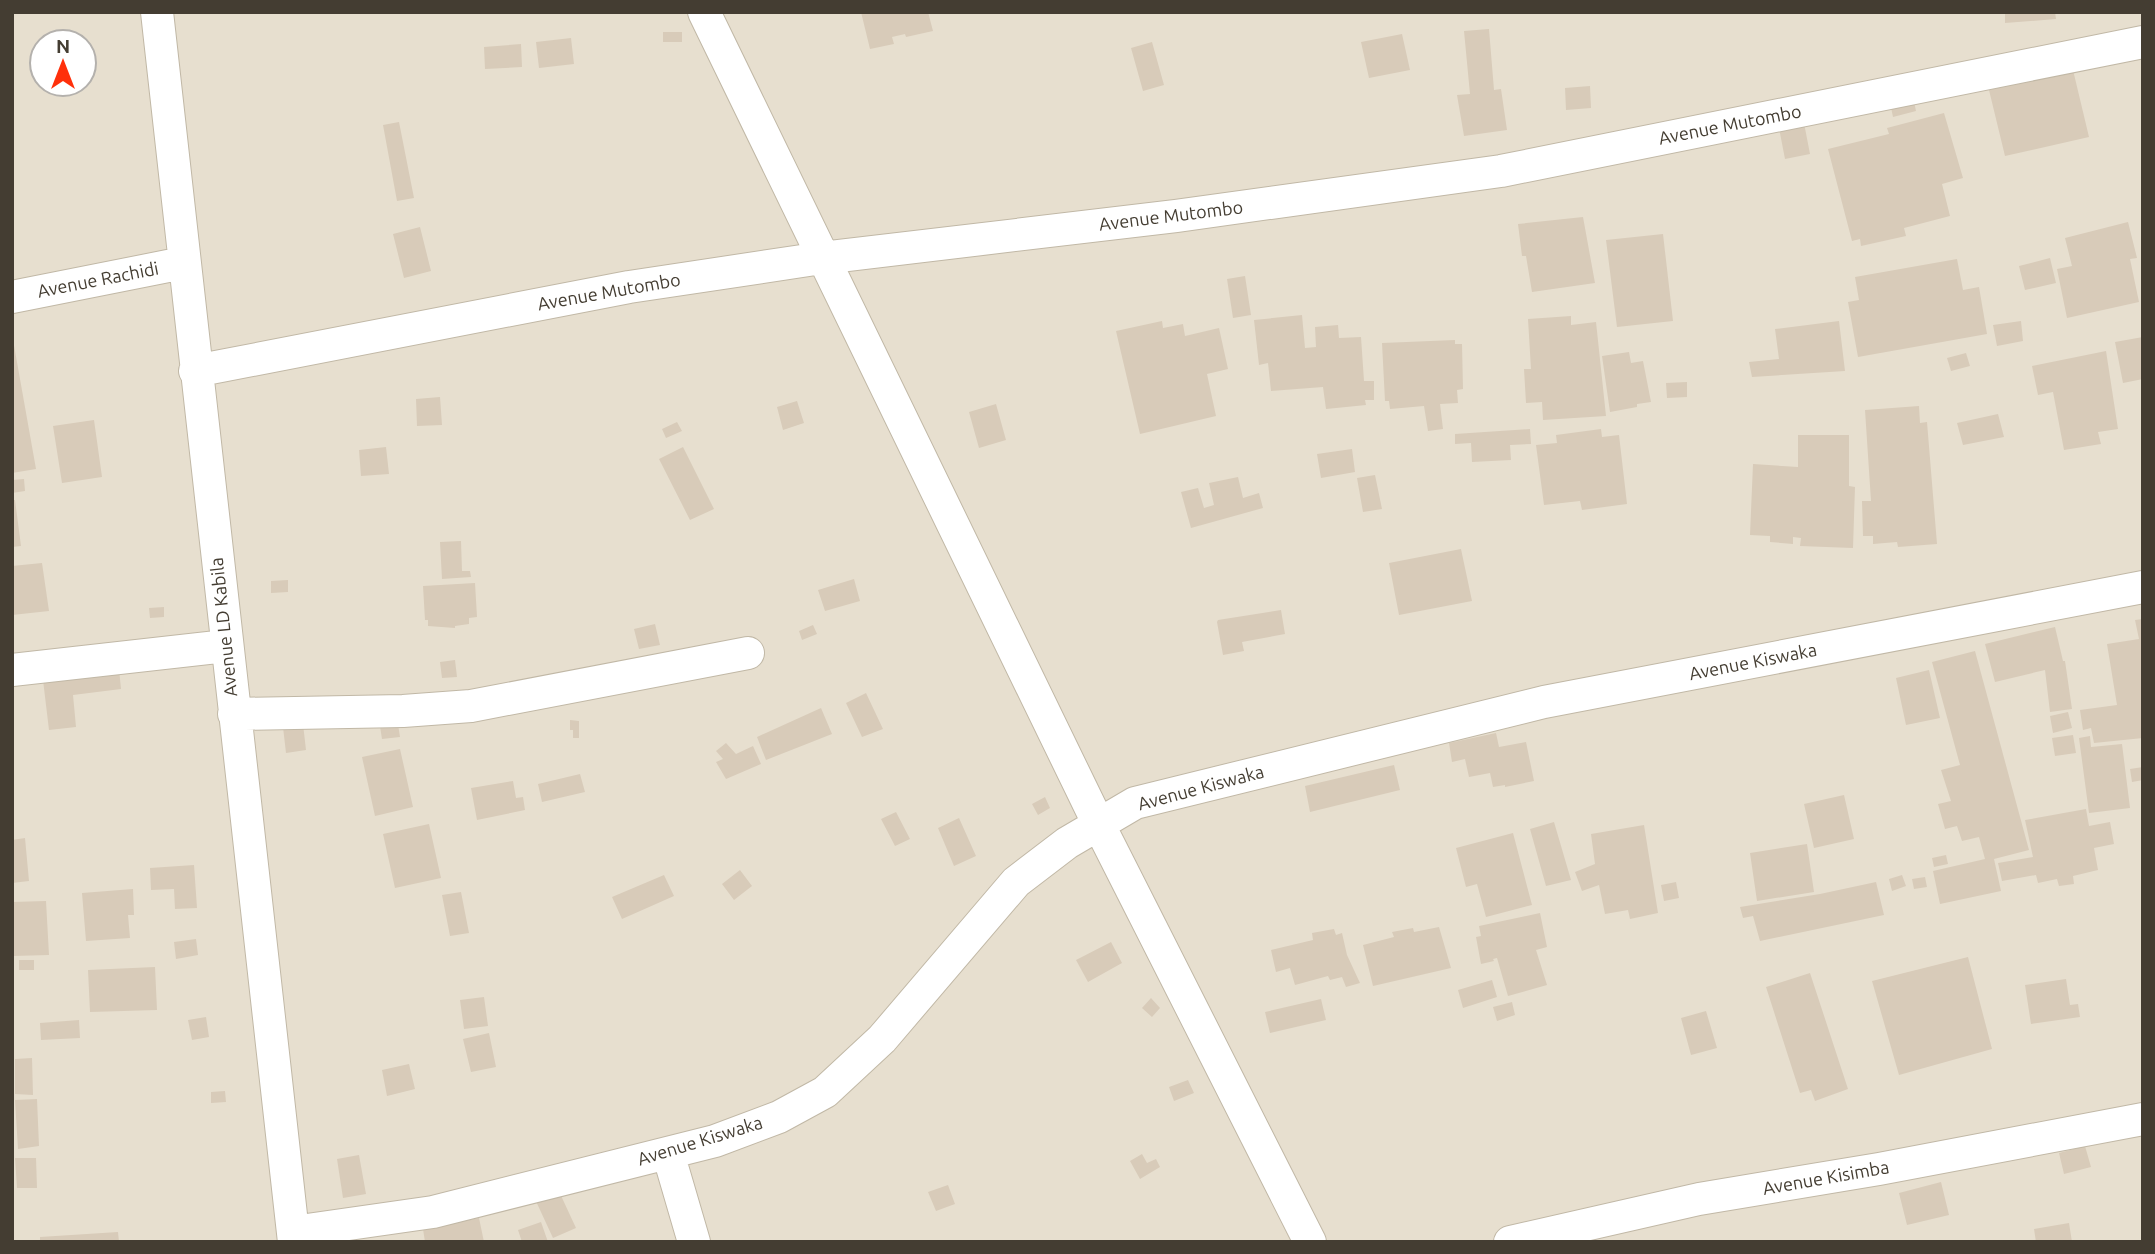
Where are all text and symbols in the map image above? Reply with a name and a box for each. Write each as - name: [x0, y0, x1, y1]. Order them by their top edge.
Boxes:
- north arrow: [28, 28, 98, 98]
- text: N: [56, 35, 70, 57]
- street label: Avenue Mutombo: [1657, 100, 1803, 148]
- street label: Avenue Mutombo: [1098, 196, 1244, 234]
- street label: Avenue Rachidi: [35, 257, 160, 301]
- street label: Avenue Mutombo: [536, 269, 682, 313]
- street label: Avenue LD Kabila: [206, 557, 240, 698]
- street label: Avenue Kiswaka: [1687, 639, 1818, 683]
- street label: Avenue Kiswaka: [1135, 761, 1266, 813]
- street label: Avenue Kiswaka: [635, 1112, 765, 1169]
- street label: Avenue Kisimba: [1761, 1156, 1891, 1198]

